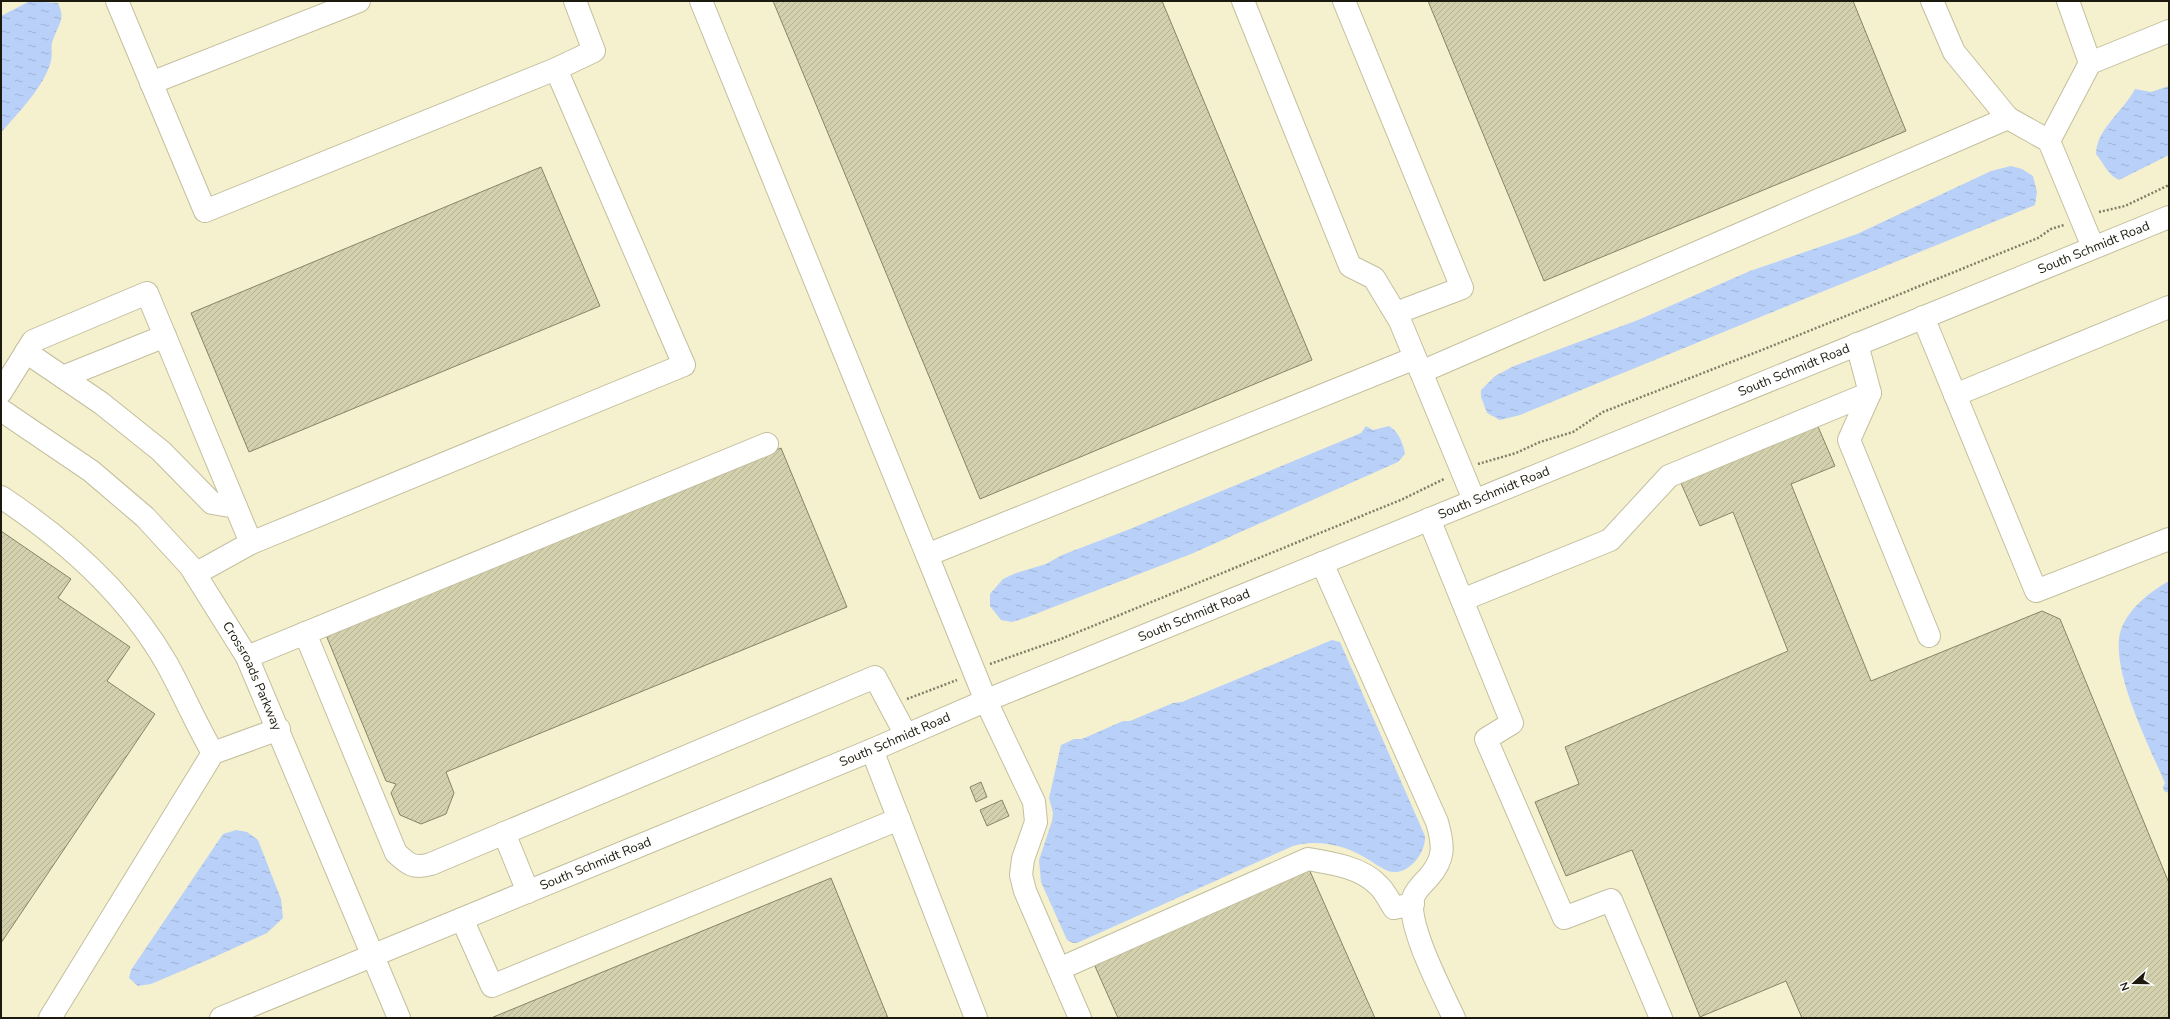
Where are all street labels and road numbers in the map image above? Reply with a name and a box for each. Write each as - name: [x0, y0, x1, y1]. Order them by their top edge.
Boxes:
- street label: South Schmidt Road: [2035, 217, 2152, 279]
- street label: South Schmidt Road: [1735, 339, 1852, 401]
- street label: South Schmidt Road: [1435, 462, 1552, 524]
- street label: South Schmidt Road: [1135, 585, 1253, 646]
- street label: Crossroads Parkway: [218, 618, 286, 734]
- street label: South Schmidt Road: [837, 708, 953, 771]
- street label: South Schmidt Road: [537, 833, 654, 895]

